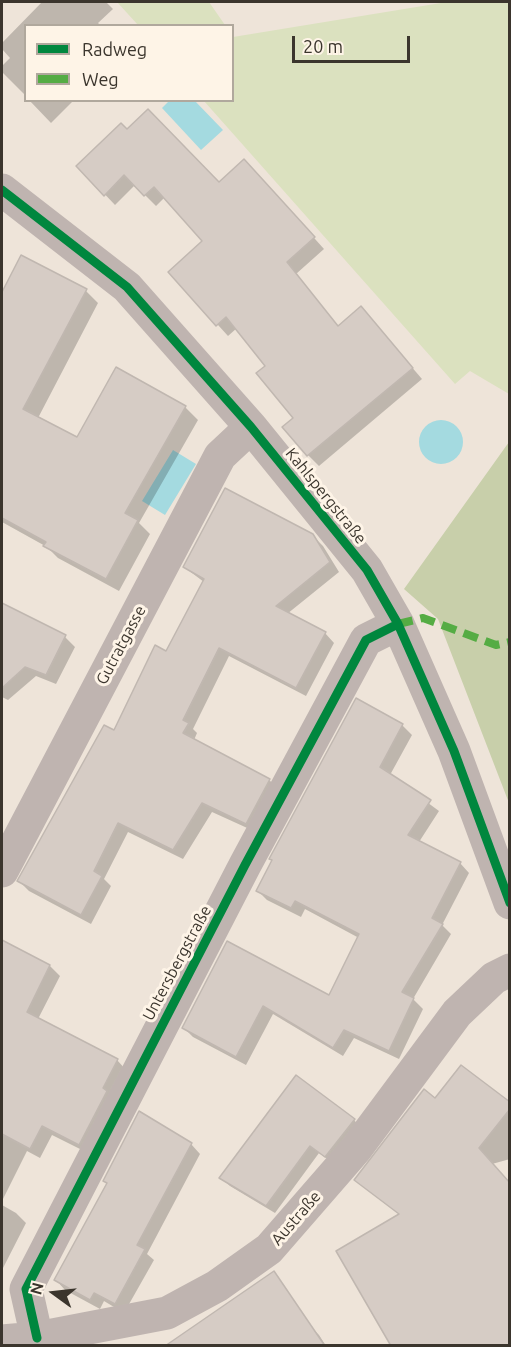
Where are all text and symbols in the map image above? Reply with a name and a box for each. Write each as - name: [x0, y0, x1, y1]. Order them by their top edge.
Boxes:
- legend: [24, 24, 234, 102]
- scale bar: [295, 24, 414, 62]
- text: 20 m: [303, 36, 343, 56]
- text: Radweg: [82, 39, 147, 59]
- text: Weg: [82, 69, 119, 89]
- street label: Kahlspergstraße: [282, 444, 370, 548]
- street label: Gutratgasse: [92, 602, 150, 688]
- street label: Untersbergstraße: [139, 902, 215, 1024]
- street label: Austraße: [267, 1187, 325, 1249]
- north arrow: [24, 1263, 84, 1323]
- text: N: [26, 1280, 47, 1296]

